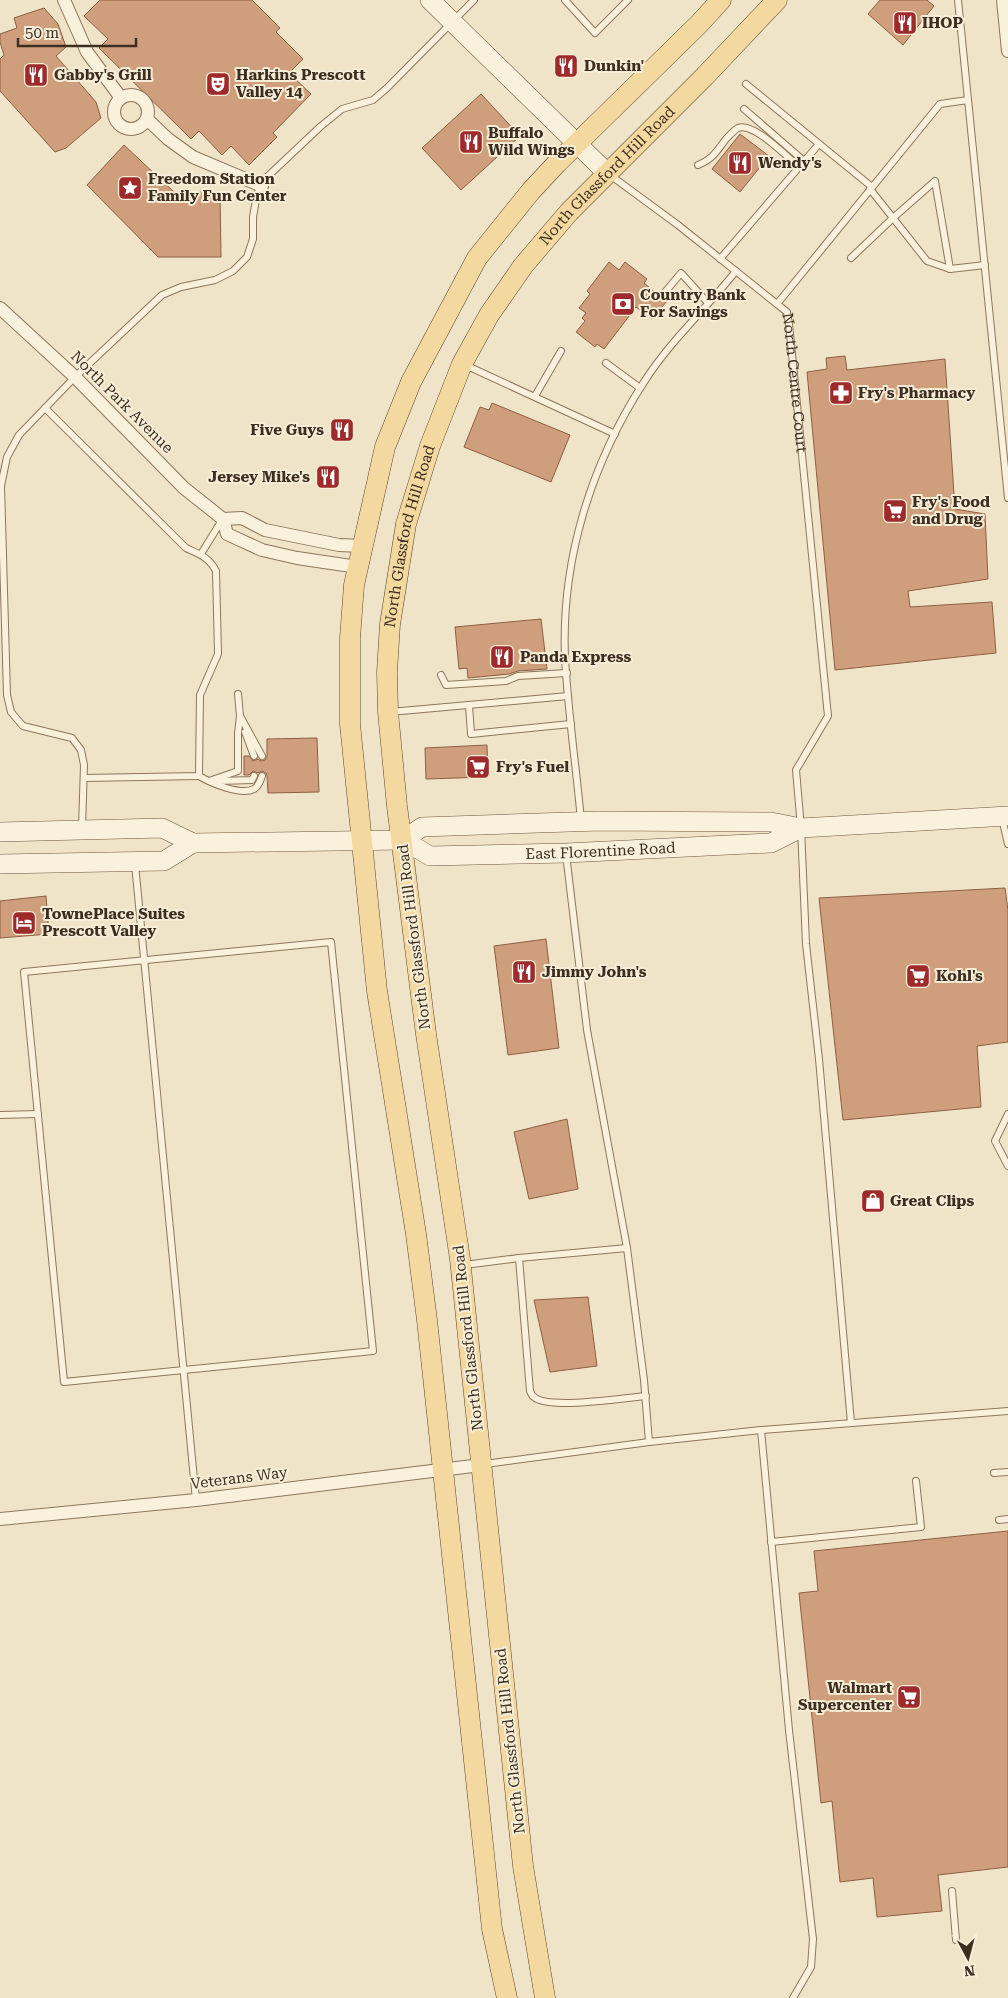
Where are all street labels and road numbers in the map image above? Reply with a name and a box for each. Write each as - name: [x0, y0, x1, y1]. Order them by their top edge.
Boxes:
- street label: North Glassford Hill Road: [536, 102, 679, 249]
- street label: North Centre Court: [778, 311, 811, 454]
- street label: North Park Avenue: [67, 347, 177, 457]
- street label: North Glassford Hill Road: [381, 443, 439, 629]
- street label: East Florentine Road: [525, 839, 676, 863]
- street label: North Glassford Hill Road: [394, 843, 434, 1031]
- street label: North Glassford Hill Road: [449, 1244, 487, 1432]
- street label: Veterans Way: [190, 1463, 289, 1493]
- street label: North Glassford Hill Road: [491, 1647, 529, 1835]

